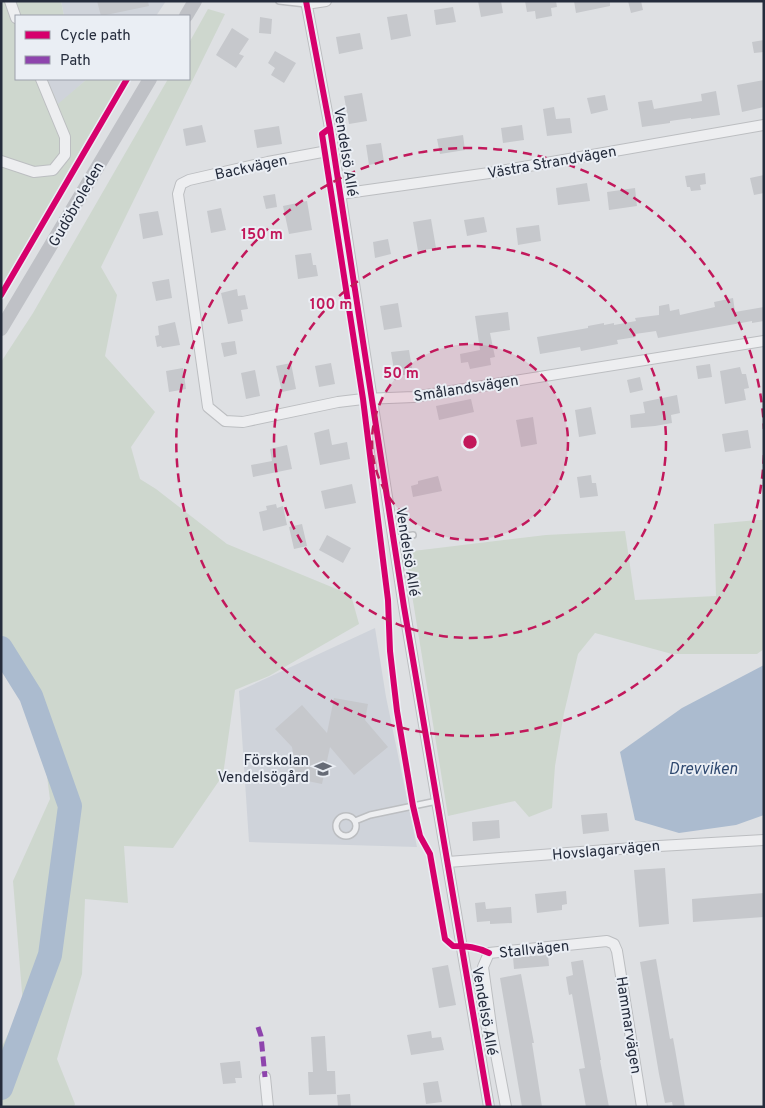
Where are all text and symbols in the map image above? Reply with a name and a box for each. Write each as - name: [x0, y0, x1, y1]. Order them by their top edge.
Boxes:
- legend: [15, 15, 190, 80]
- text: Cycle path: [60, 27, 131, 46]
- text: Path: [60, 52, 91, 71]
- street label: Vendelsö Allé: [328, 106, 361, 198]
- street label: Västra Strandvägen: [486, 143, 618, 184]
- street label: Backvägen: [213, 152, 289, 185]
- street label: Gudöbroleden: [45, 159, 109, 251]
- text: 150 m: [241, 226, 283, 245]
- text: 100 m: [310, 296, 352, 315]
- text: 50 m: [383, 365, 419, 384]
- street label: Smålandsvägen: [413, 372, 520, 407]
- centre of rings: [461, 433, 479, 451]
- street label: Vendelsö Allé: [390, 506, 423, 598]
- place label: Förskolan Vendelsögård: [218, 752, 309, 788]
- school or university icon: Förskolan Vendelsögård: [313, 759, 333, 779]
- water label: Drevviken: [669, 760, 738, 780]
- street label: Hovslagarvägen: [551, 837, 661, 866]
- street label: Stallvägen: [498, 937, 570, 964]
- street label: Vendelsö Allé: [466, 965, 501, 1057]
- street label: Hammarvägen: [610, 975, 645, 1075]

